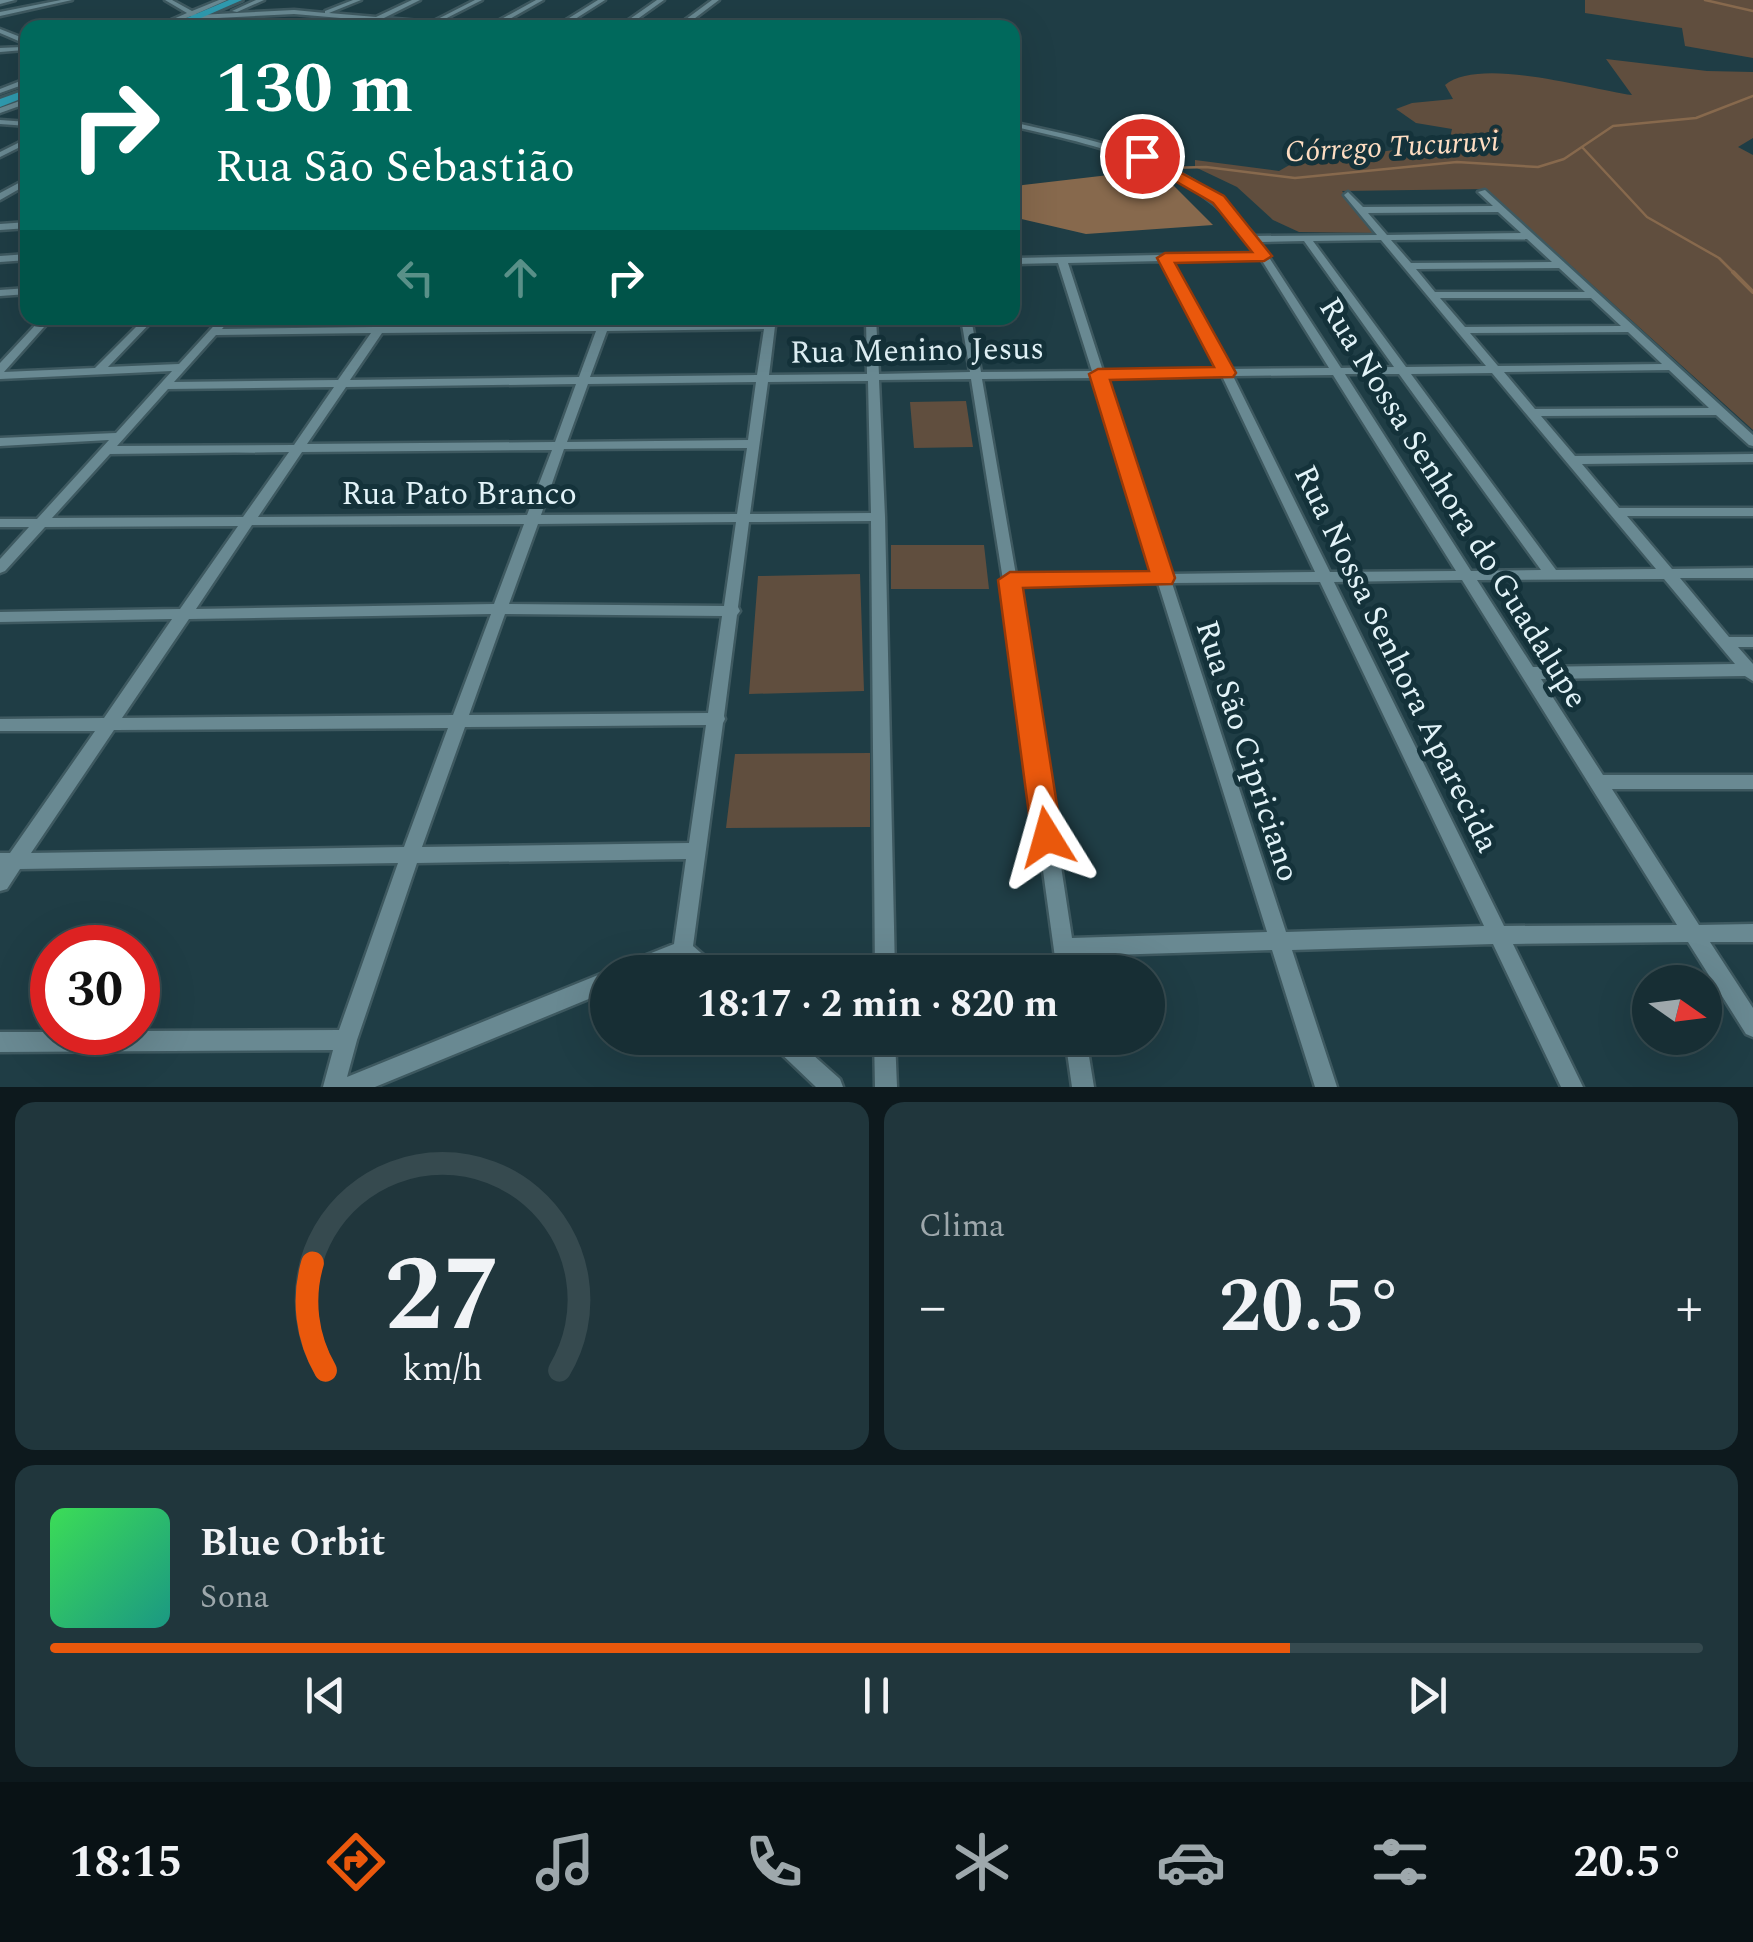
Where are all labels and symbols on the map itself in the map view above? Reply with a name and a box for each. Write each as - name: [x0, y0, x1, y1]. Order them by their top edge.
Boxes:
- pin: [1100, 114, 1185, 199]
- water label: Córrego Tucuruvi: [1284, 118, 1500, 176]
- street label: Rua Nossa Senhora do Guadalupe: [1306, 288, 1600, 718]
- street label: Rua Menino Jesus: [789, 324, 1045, 378]
- street label: Rua Nossa Senhora Aparecida: [1281, 457, 1512, 861]
- street label: Rua Pato Branco: [341, 470, 577, 519]
- street label: Rua São Cipriciano: [1182, 614, 1312, 888]
- position arrow: [995, 785, 1099, 889]
- speed limit sign: 30: [30, 925, 160, 1055]
- north arrow: [1632, 965, 1722, 1055]

